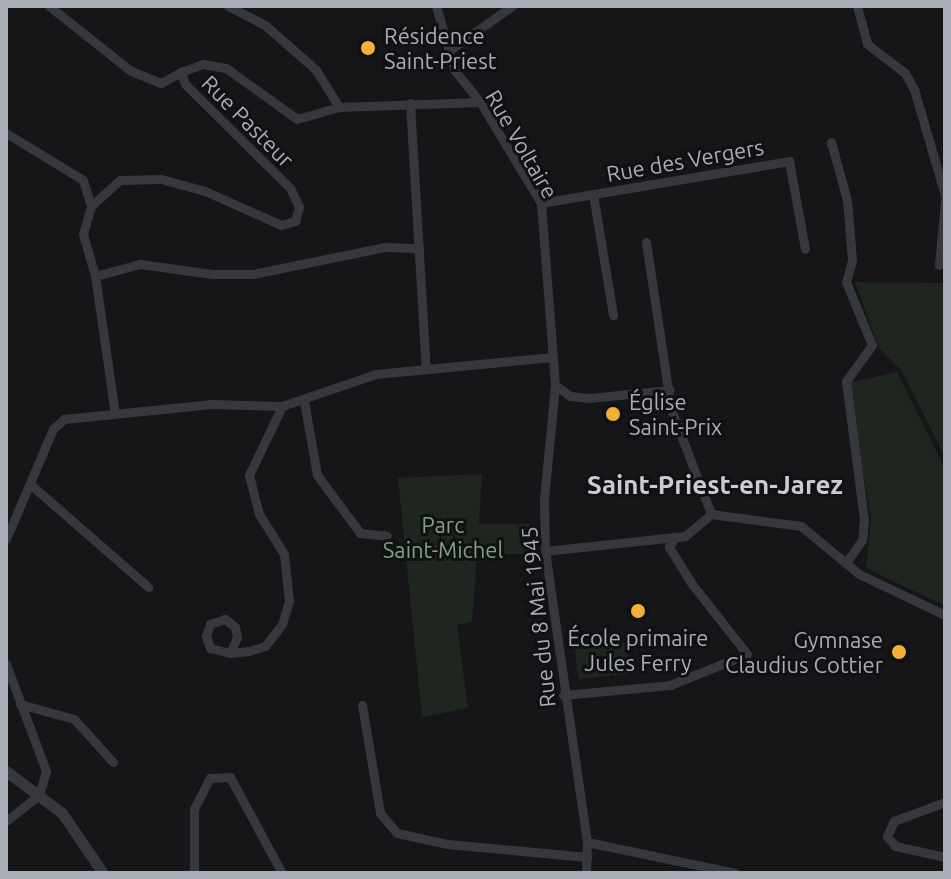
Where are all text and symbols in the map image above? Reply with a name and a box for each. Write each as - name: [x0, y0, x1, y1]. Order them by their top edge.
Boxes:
- place label: Résidence Saint-Priest: [384, 22, 496, 74]
- marker: Résidence Saint-Priest: [359, 39, 377, 57]
- street label: Rue Pasteur: [197, 70, 299, 172]
- street label: Rue Voltaire: [480, 85, 564, 203]
- street label: Rue des Vergers: [604, 133, 766, 187]
- place label: Église Saint-Prix: [629, 388, 722, 440]
- marker: Église Saint-Prix: [604, 405, 622, 423]
- district label: Saint-Priest-en-Jarez: [587, 469, 843, 501]
- park label: Parc Saint-Michel: [383, 511, 503, 562]
- street label: Rue du 8 Mai 1945: [515, 525, 561, 709]
- marker: École primaire Jules Ferry: [629, 602, 647, 620]
- place label: École primaire Jules Ferry: [568, 624, 708, 676]
- place label: Gymnase Claudius Cottier: [725, 626, 883, 678]
- marker: Gymnase Claudius Cottier: [890, 643, 908, 661]

